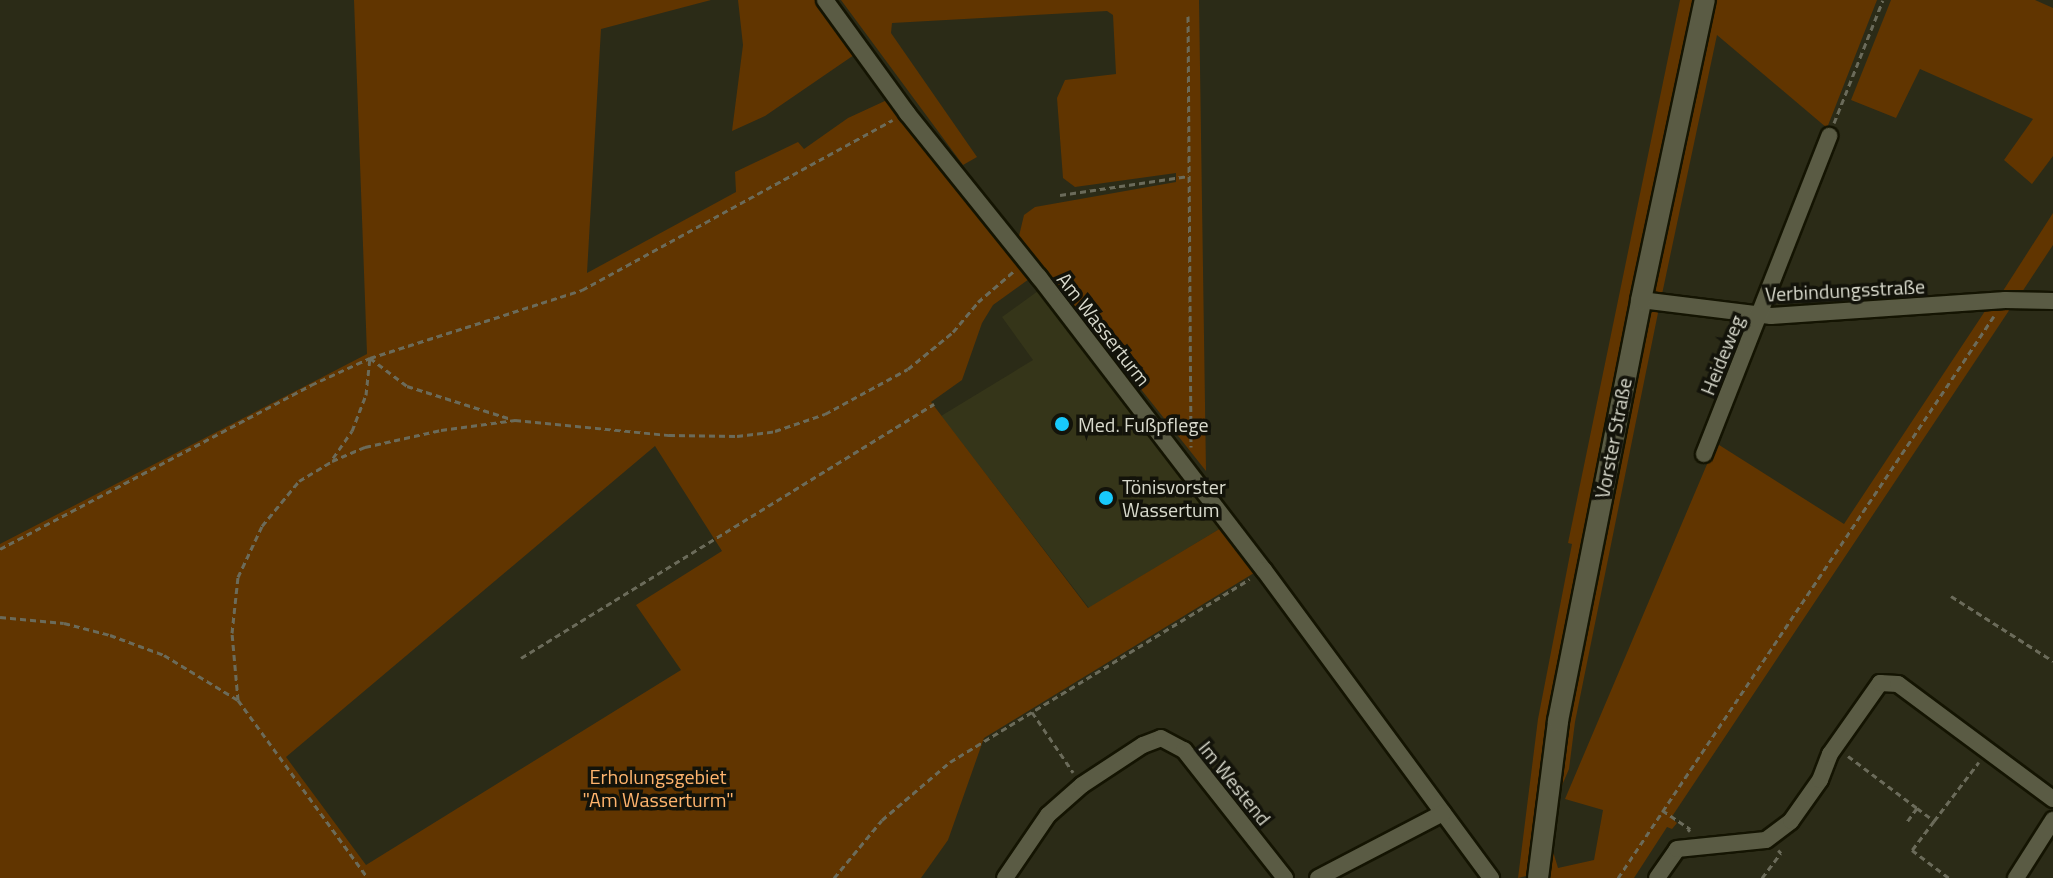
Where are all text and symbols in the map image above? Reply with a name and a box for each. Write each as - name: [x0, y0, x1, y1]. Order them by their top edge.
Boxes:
- street label: Am Wasserturm: [1052, 267, 1156, 391]
- street label: Verbindungsstraße: [1764, 274, 1926, 306]
- street label: Heideweg: [1695, 312, 1749, 398]
- street label: Vorster Straße: [1590, 376, 1636, 500]
- place label: Med. Fußpflege: [1078, 412, 1209, 436]
- marker: Med. Fußpflege: [1053, 415, 1071, 433]
- place label: Tönisvorster Wassertum: [1122, 474, 1226, 521]
- marker: Tönisvorster Wassertum: [1097, 489, 1115, 507]
- street label: Im Westend: [1194, 736, 1276, 830]
- park label: Erholungsgebiet "Am Wasserturm": [582, 765, 734, 812]

